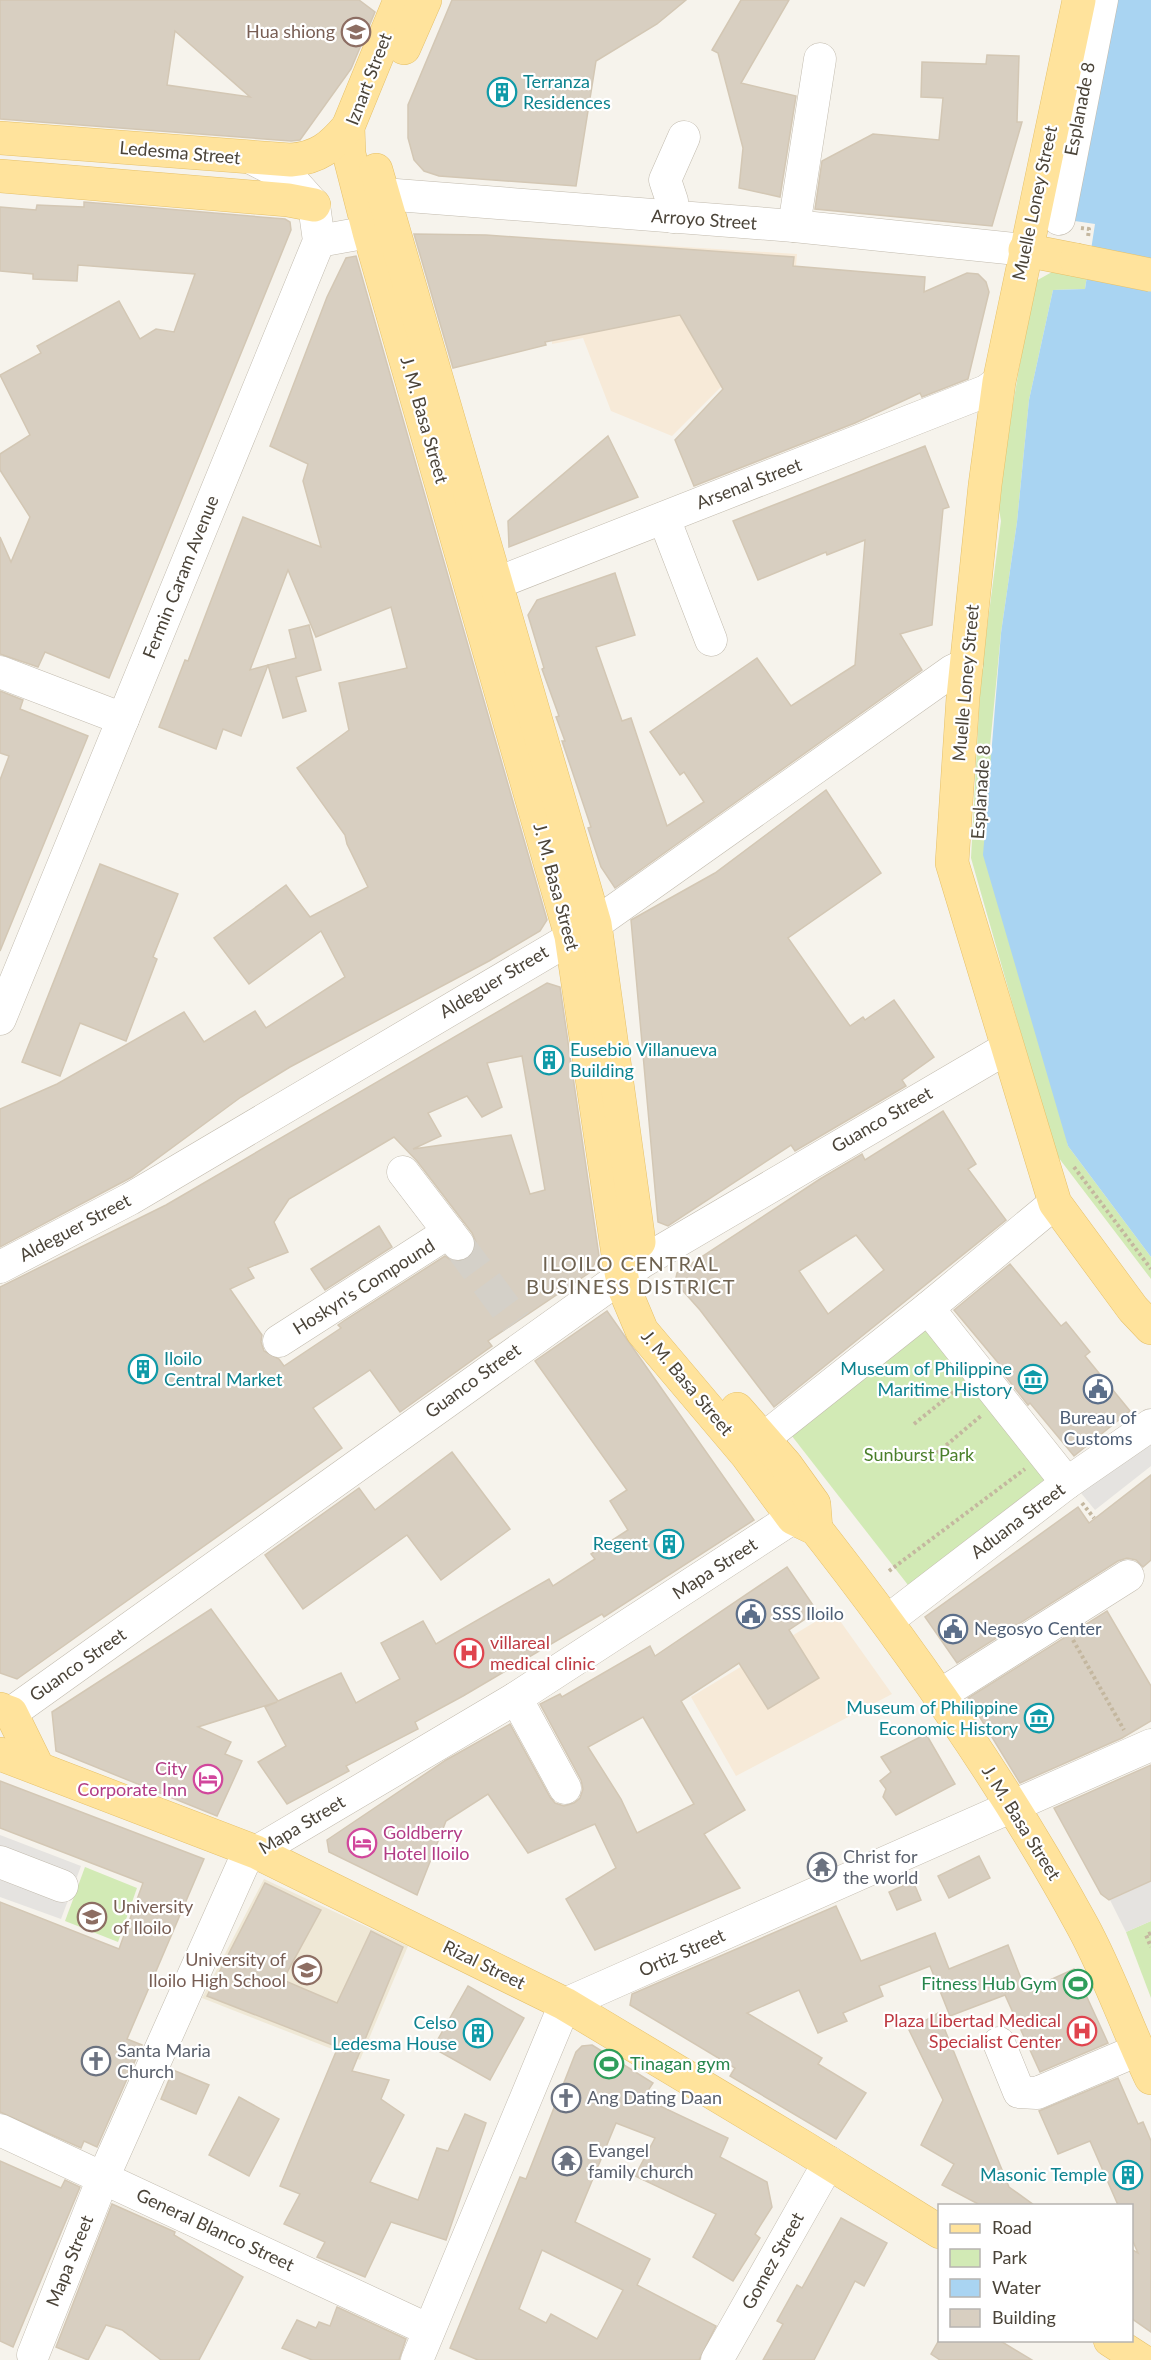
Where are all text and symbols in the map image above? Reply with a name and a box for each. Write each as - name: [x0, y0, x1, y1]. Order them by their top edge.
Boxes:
- school or university icon: Hua shiong: [340, 16, 372, 48]
- place label: Hua shiong: [246, 20, 335, 42]
- street label: Iznart Street: [340, 29, 396, 128]
- street label: Esplanade 8: [1059, 60, 1099, 158]
- place label: Terranza Residences: [523, 70, 611, 113]
- building icon: Terranza Residences: [486, 76, 518, 108]
- street label: Muelle Loney Street: [1007, 123, 1061, 282]
- street label: Ledesma Street: [119, 136, 242, 168]
- street label: Arroyo Street: [650, 204, 758, 234]
- street label: J. M. Basa Street: [396, 354, 454, 486]
- street label: Arsenal Street: [693, 453, 805, 513]
- street label: Fermin Caram Avenue: [137, 492, 223, 661]
- street label: Muelle Loney Street: [947, 603, 983, 762]
- street label: Esplanade 8: [966, 744, 994, 840]
- street label: J. M. Basa Street: [529, 821, 585, 953]
- street label: Aldeguer Street: [435, 940, 552, 1022]
- place label: Eusebio Villanueva Building: [570, 1038, 717, 1081]
- building icon: Eusebio Villanueva Building: [533, 1044, 565, 1076]
- street label: Guanco Street: [827, 1081, 936, 1157]
- street label: Aldeguer Street: [15, 1188, 135, 1266]
- street label: Hoskyn's Compound: [289, 1234, 438, 1339]
- district label: ILOILO CENTRAL BUSINESS DISTRICT: [526, 1251, 736, 1298]
- street label: J. M. Basa Street: [637, 1325, 739, 1440]
- street label: Guanco Street: [420, 1338, 525, 1422]
- place label: Iloilo Central Market: [164, 1347, 283, 1390]
- building icon: Iloilo Central Market: [127, 1353, 159, 1385]
- place label: Museum of Philippine Maritime History: [840, 1357, 1013, 1400]
- museum icon: Museum of Philippine Maritime History: [1017, 1363, 1049, 1395]
- public building icon: Bureau of Customs: [1082, 1373, 1114, 1405]
- place label: Bureau of Customs: [1059, 1406, 1137, 1449]
- park label: Sunburst Park: [864, 1443, 975, 1465]
- street label: Aduana Street: [966, 1477, 1069, 1563]
- building icon: Regent: [653, 1528, 685, 1560]
- place label: Regent: [593, 1532, 649, 1554]
- street label: Mapa Street: [668, 1532, 761, 1604]
- public building icon: SSS Iloilo: [735, 1598, 767, 1630]
- place label: SSS Iloilo: [772, 1602, 844, 1624]
- public building icon: Negosyo Center: [937, 1613, 969, 1645]
- place label: Negosyo Center: [974, 1617, 1102, 1639]
- street label: Guanco Street: [25, 1623, 130, 1706]
- place label: villareal medical clinic: [490, 1631, 596, 1674]
- hospital icon: villareal medical clinic: [453, 1637, 485, 1669]
- place label: Museum of Philippine Economic History: [846, 1696, 1019, 1739]
- museum icon: Museum of Philippine Economic History: [1023, 1702, 1055, 1734]
- place label: City Corporate Inn: [77, 1757, 188, 1800]
- street label: J. M. Basa Street: [978, 1761, 1066, 1884]
- hotel icon: City Corporate Inn: [192, 1763, 224, 1795]
- street label: Mapa Street: [254, 1790, 349, 1858]
- place label: Goldberry Hotel Iloilo: [383, 1821, 469, 1864]
- hotel icon: Goldberry Hotel Iloilo: [346, 1827, 378, 1859]
- place label: Christ for the world: [843, 1845, 918, 1888]
- temple icon: Christ for the world: [806, 1851, 838, 1883]
- place label: University of Iloilo: [113, 1895, 194, 1938]
- school or university icon: University of Iloilo: [76, 1901, 108, 1933]
- street label: Ortiz Street: [635, 1923, 729, 1981]
- street label: Rizal Street: [440, 1935, 530, 1994]
- place label: University of Iloilo High School: [148, 1948, 287, 1991]
- school or university icon: University of Iloilo High School: [291, 1954, 323, 1986]
- sports icon: Fitness Hub Gym: [1062, 1968, 1094, 2000]
- place label: Fitness Hub Gym: [921, 1972, 1057, 1994]
- place label: Plaza Libertad Medical Specialist Center: [883, 2009, 1061, 2052]
- place label: Celso Ledesma House: [332, 2011, 457, 2054]
- hospital icon: Plaza Libertad Medical Specialist Center: [1066, 2015, 1098, 2047]
- building icon: Celso Ledesma House: [462, 2017, 494, 2049]
- place label: Santa Maria Church: [117, 2039, 211, 2082]
- church icon: Santa Maria Church: [80, 2045, 112, 2077]
- sports icon: Tinagan gym: [593, 2048, 625, 2080]
- place label: Tinagan gym: [630, 2052, 730, 2074]
- church icon: Ang Dating Daan: [550, 2082, 582, 2114]
- place label: Ang Dating Daan: [587, 2086, 722, 2108]
- place label: Evangel family church: [588, 2139, 694, 2182]
- temple icon: Evangel family church: [551, 2145, 583, 2177]
- building icon: Masonic Temple: [1112, 2159, 1144, 2191]
- place label: Masonic Temple: [980, 2163, 1107, 2185]
- street label: General Blanco Street: [133, 2183, 298, 2276]
- legend: [938, 2204, 1133, 2342]
- street label: Gomez Street: [736, 2208, 808, 2313]
- street label: Mapa Street: [41, 2211, 98, 2309]
- text: Road: [992, 2216, 1032, 2238]
- text: Park: [992, 2246, 1028, 2268]
- text: Water: [992, 2276, 1041, 2298]
- text: Building: [992, 2306, 1056, 2328]

